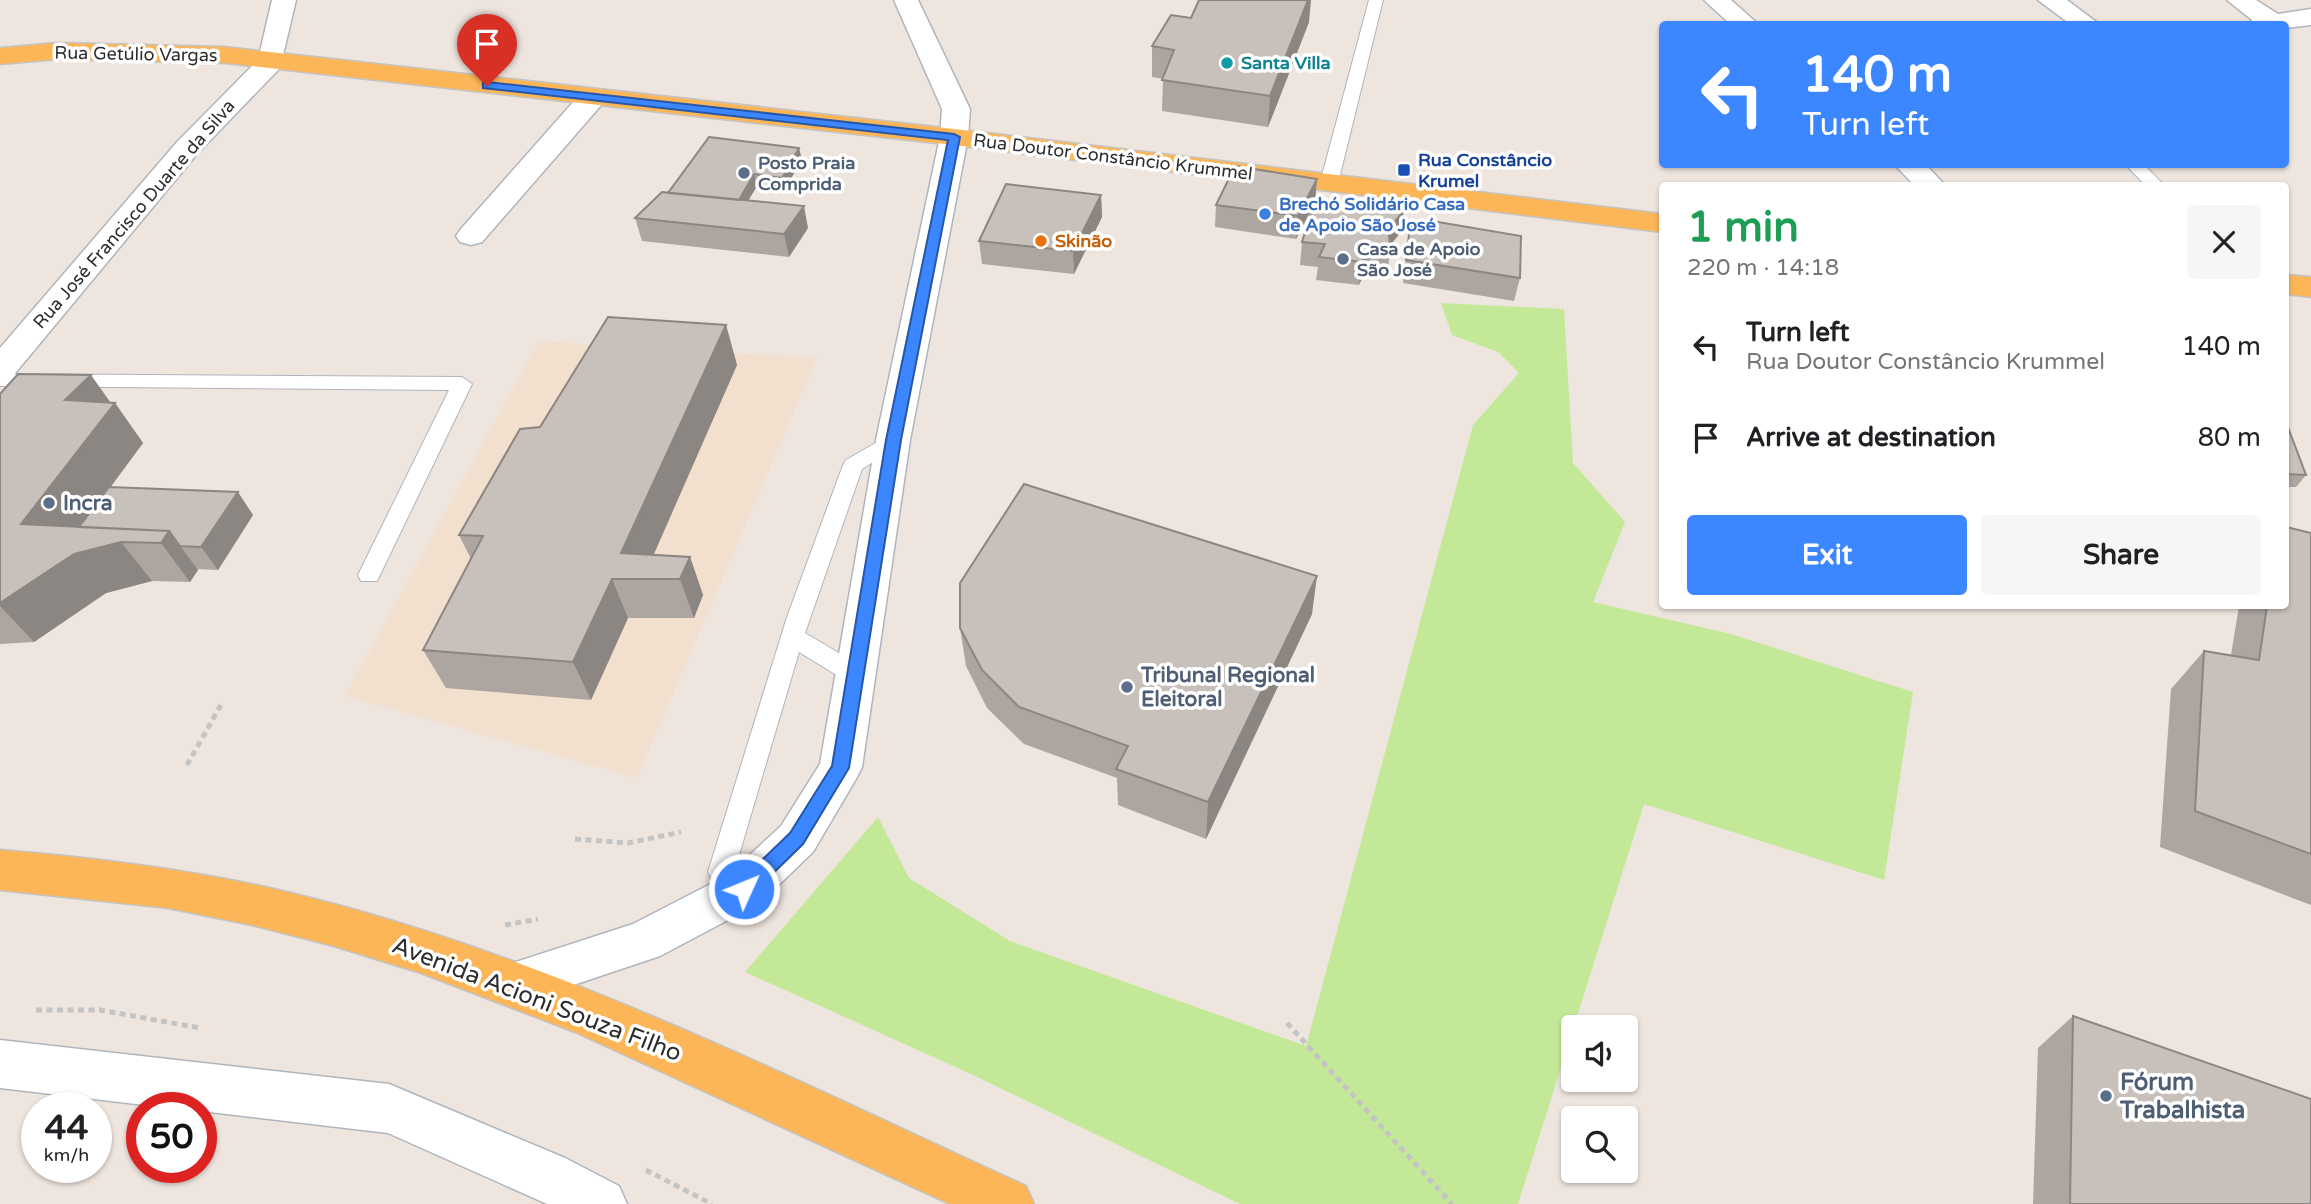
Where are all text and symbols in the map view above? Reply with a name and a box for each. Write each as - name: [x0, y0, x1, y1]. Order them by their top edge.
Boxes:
- pin: [457, 14, 517, 86]
- icon: arrive: [468, 25, 506, 63]
- street label: Rua Getúlio Vargas: [54, 42, 218, 66]
- text: 140 m: [1802, 46, 1952, 105]
- icon: left: [1687, 49, 1778, 140]
- place label: Santa Villa: [1241, 52, 1331, 74]
- marker: Santa Villa: [1219, 55, 1235, 71]
- street label: Rua José Francisco Duarte da Silva: [29, 95, 239, 333]
- text: Turn left: [1802, 106, 1929, 144]
- street label: Rua Doutor Constâncio Krummel: [972, 129, 1254, 185]
- place label: Rua Constâncio Krumel: [1418, 149, 1552, 192]
- place label: Posto Praia Comprida: [758, 152, 855, 195]
- marker: Rua Constâncio Krumel: [1396, 162, 1412, 178]
- marker: Posto Praia Comprida: [736, 165, 752, 181]
- place label: Brechó Solidário Casa de Apoio São José: [1279, 193, 1465, 236]
- text: 1 min: [1687, 202, 1799, 253]
- button: close: [2187, 205, 2261, 279]
- marker: Brechó Solidário Casa de Apoio São José: [1257, 206, 1273, 222]
- place label: Skinão: [1055, 230, 1112, 252]
- marker: Skinão: [1033, 233, 1049, 249]
- place label: Casa de Apoio São José: [1357, 238, 1480, 281]
- marker: Casa de Apoio São José: [1335, 251, 1351, 267]
- text: 220 m · 14:18: [1687, 254, 1839, 282]
- text: Turn left: [1746, 317, 1849, 348]
- icon: left: [1687, 328, 1725, 366]
- text: 140 m: [2181, 331, 2261, 362]
- text: Rua Doutor Constâncio Krummel: [1746, 348, 2105, 376]
- icon: arrive: [1687, 419, 1725, 457]
- text: Arrive at destination: [1746, 422, 1996, 453]
- text: 80 m: [2198, 422, 2261, 453]
- place label: Incra: [63, 491, 113, 516]
- marker: Incra: [41, 495, 57, 511]
- button: Exit: [1687, 515, 1967, 595]
- button: Share: [1981, 515, 2261, 595]
- place label: Tribunal Regional Eleitoral: [1140, 663, 1315, 712]
- marker: Tribunal Regional Eleitoral: [1119, 679, 1135, 695]
- position arrow: [707, 852, 781, 926]
- street label: Avenida Acioni Souza Filho: [388, 931, 686, 1068]
- map controls: [1561, 1015, 1638, 1183]
- button: sound: [1561, 1015, 1638, 1092]
- place label: Fórum Trabalhista: [2119, 1068, 2245, 1125]
- marker: Fórum Trabalhista: [2098, 1088, 2114, 1104]
- speed limit sign: 50: [126, 1092, 217, 1183]
- button: search: [1561, 1106, 1638, 1183]
- text: 44: [45, 1107, 88, 1149]
- text: km/h: [44, 1144, 89, 1166]

